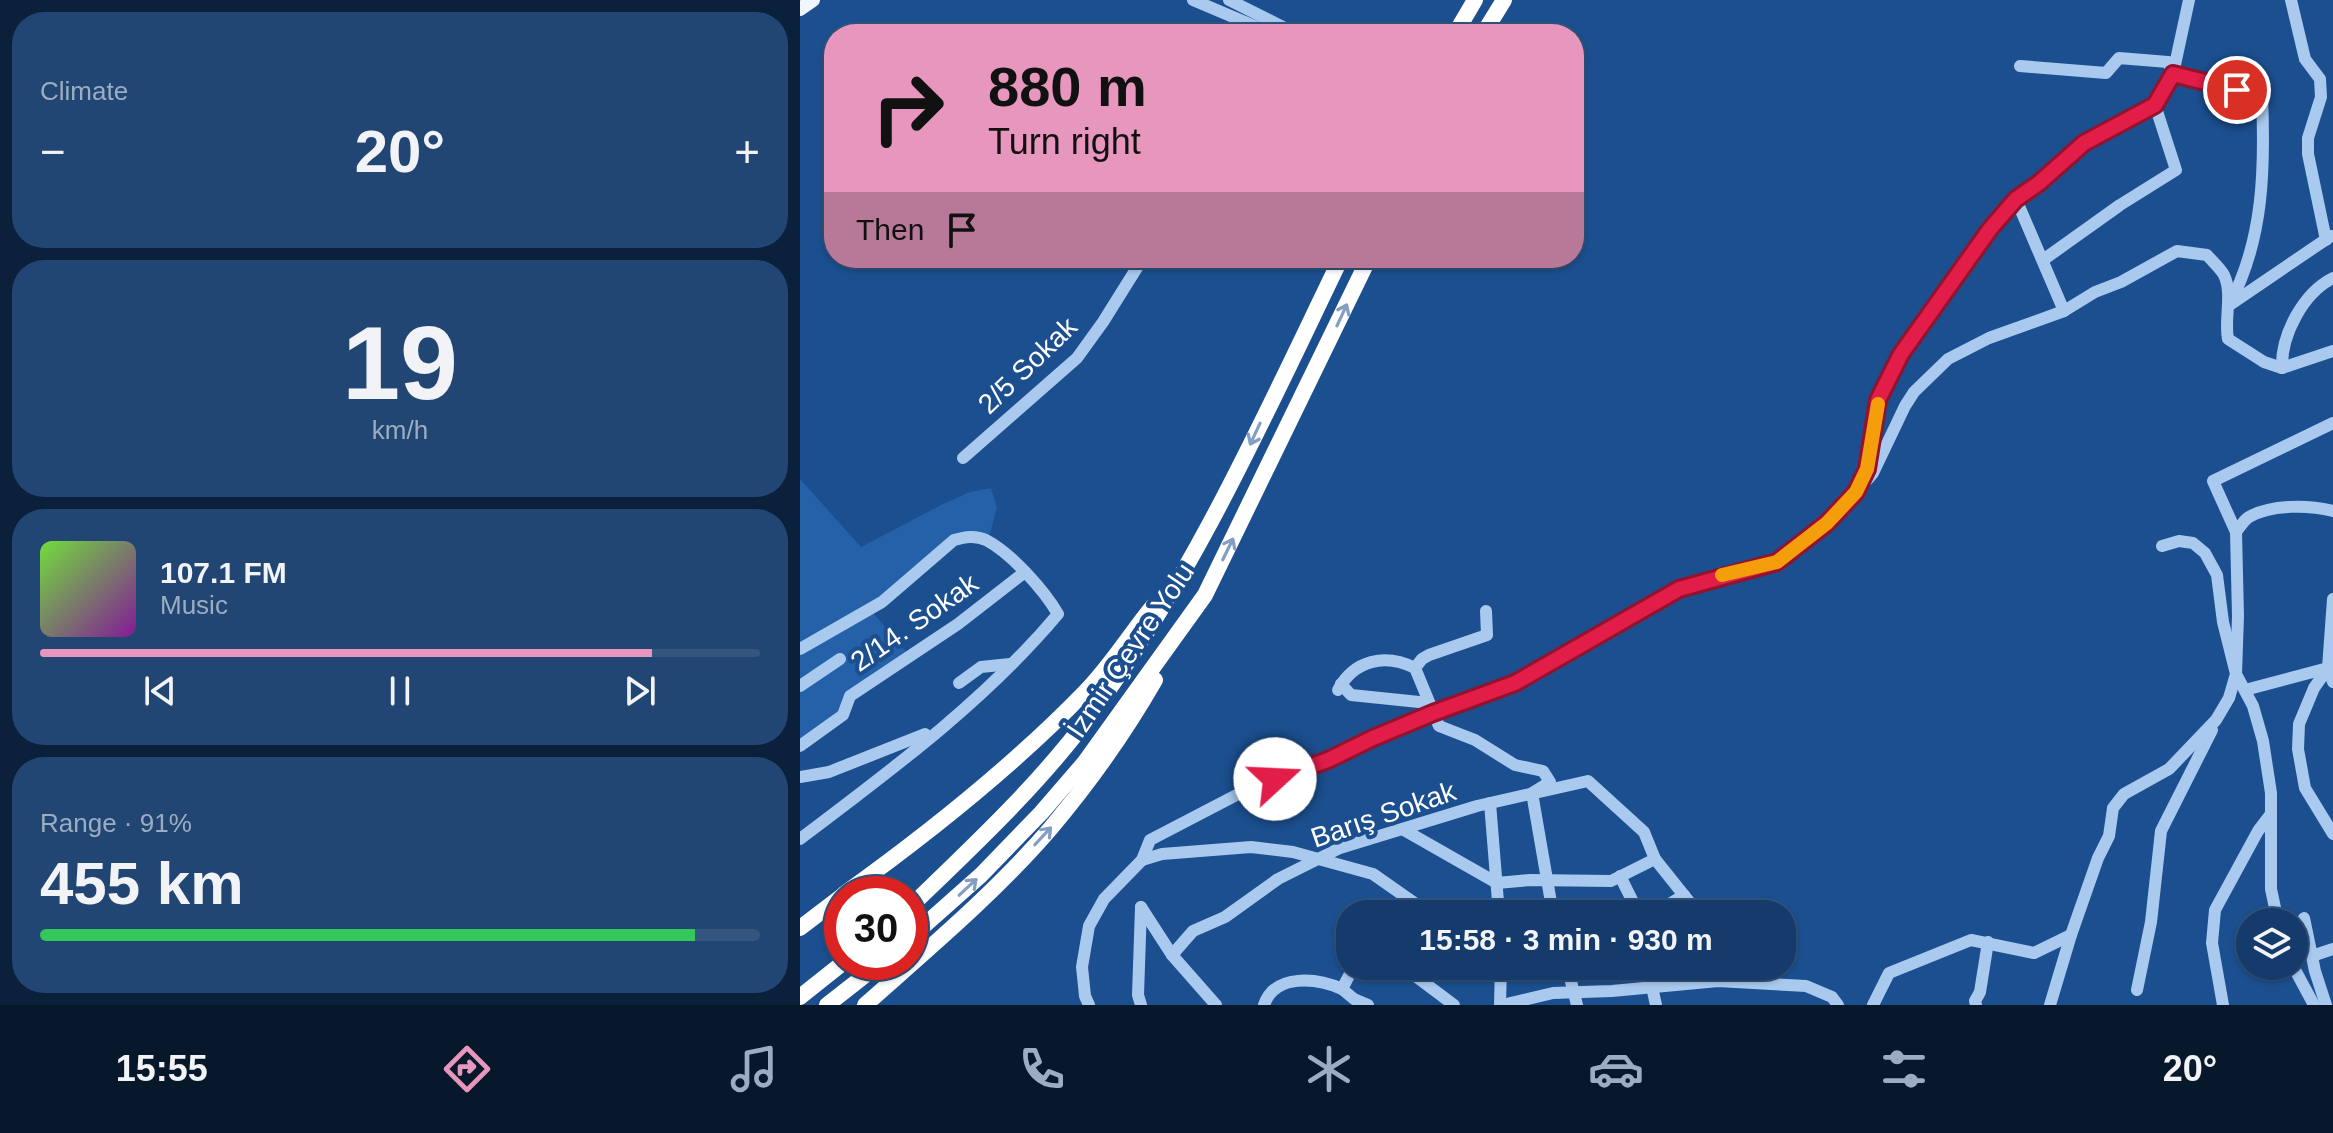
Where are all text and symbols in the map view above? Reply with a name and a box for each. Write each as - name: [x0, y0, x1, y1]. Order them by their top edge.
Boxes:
- text: 880 m: [988, 55, 1147, 118]
- icon: right: [856, 56, 960, 160]
- pin: [2203, 56, 2271, 124]
- icon: arrive: [2215, 68, 2259, 112]
- text: Climate: [40, 76, 128, 106]
- text: 20°: [355, 118, 445, 185]
- text: Turn right: [988, 121, 1141, 162]
- text: −: [40, 127, 66, 176]
- text: +: [734, 127, 760, 176]
- icon: arrive: [940, 208, 984, 252]
- text: Then: [856, 213, 924, 246]
- one-way arrow: [1335, 304, 1350, 328]
- text: 19: [342, 305, 458, 421]
- street label: 2/5 Sokak: [972, 310, 1084, 420]
- text: km/h: [372, 415, 428, 445]
- one-way arrow: [1247, 422, 1262, 446]
- one-way arrow: [1220, 537, 1236, 561]
- text: 107.1 FM: [160, 556, 287, 589]
- street label: İzmir Çevre Yolu: [1061, 557, 1200, 743]
- street label: 2/14. Sokak: [845, 567, 985, 678]
- text: Music: [160, 590, 228, 620]
- icon: previous: [138, 669, 182, 713]
- icon: pause: [378, 669, 422, 713]
- icon: next: [618, 669, 662, 713]
- position arrow: [1233, 737, 1317, 821]
- street label: Barış Sokak: [1307, 775, 1461, 854]
- text: Range · 91%: [40, 808, 192, 838]
- one-way arrow: [1033, 826, 1051, 846]
- text: 455 km: [40, 850, 244, 917]
- speed limit sign: 30: [824, 876, 928, 980]
- one-way arrow: [958, 878, 978, 896]
- map controls: [2236, 908, 2308, 980]
- button: layers: [2236, 908, 2308, 980]
- text: 15:58 · 3 min · 930 m: [1419, 923, 1713, 956]
- icon: directions: [439, 1041, 495, 1097]
- icon: music: [726, 1041, 782, 1097]
- icon: phone: [1014, 1041, 1070, 1097]
- icon: climate: [1301, 1041, 1357, 1097]
- icon: car: [1588, 1041, 1644, 1097]
- icon: filters: [1876, 1041, 1932, 1097]
- text: 15:55: [116, 1048, 208, 1089]
- text: 20°: [2163, 1048, 2217, 1089]

